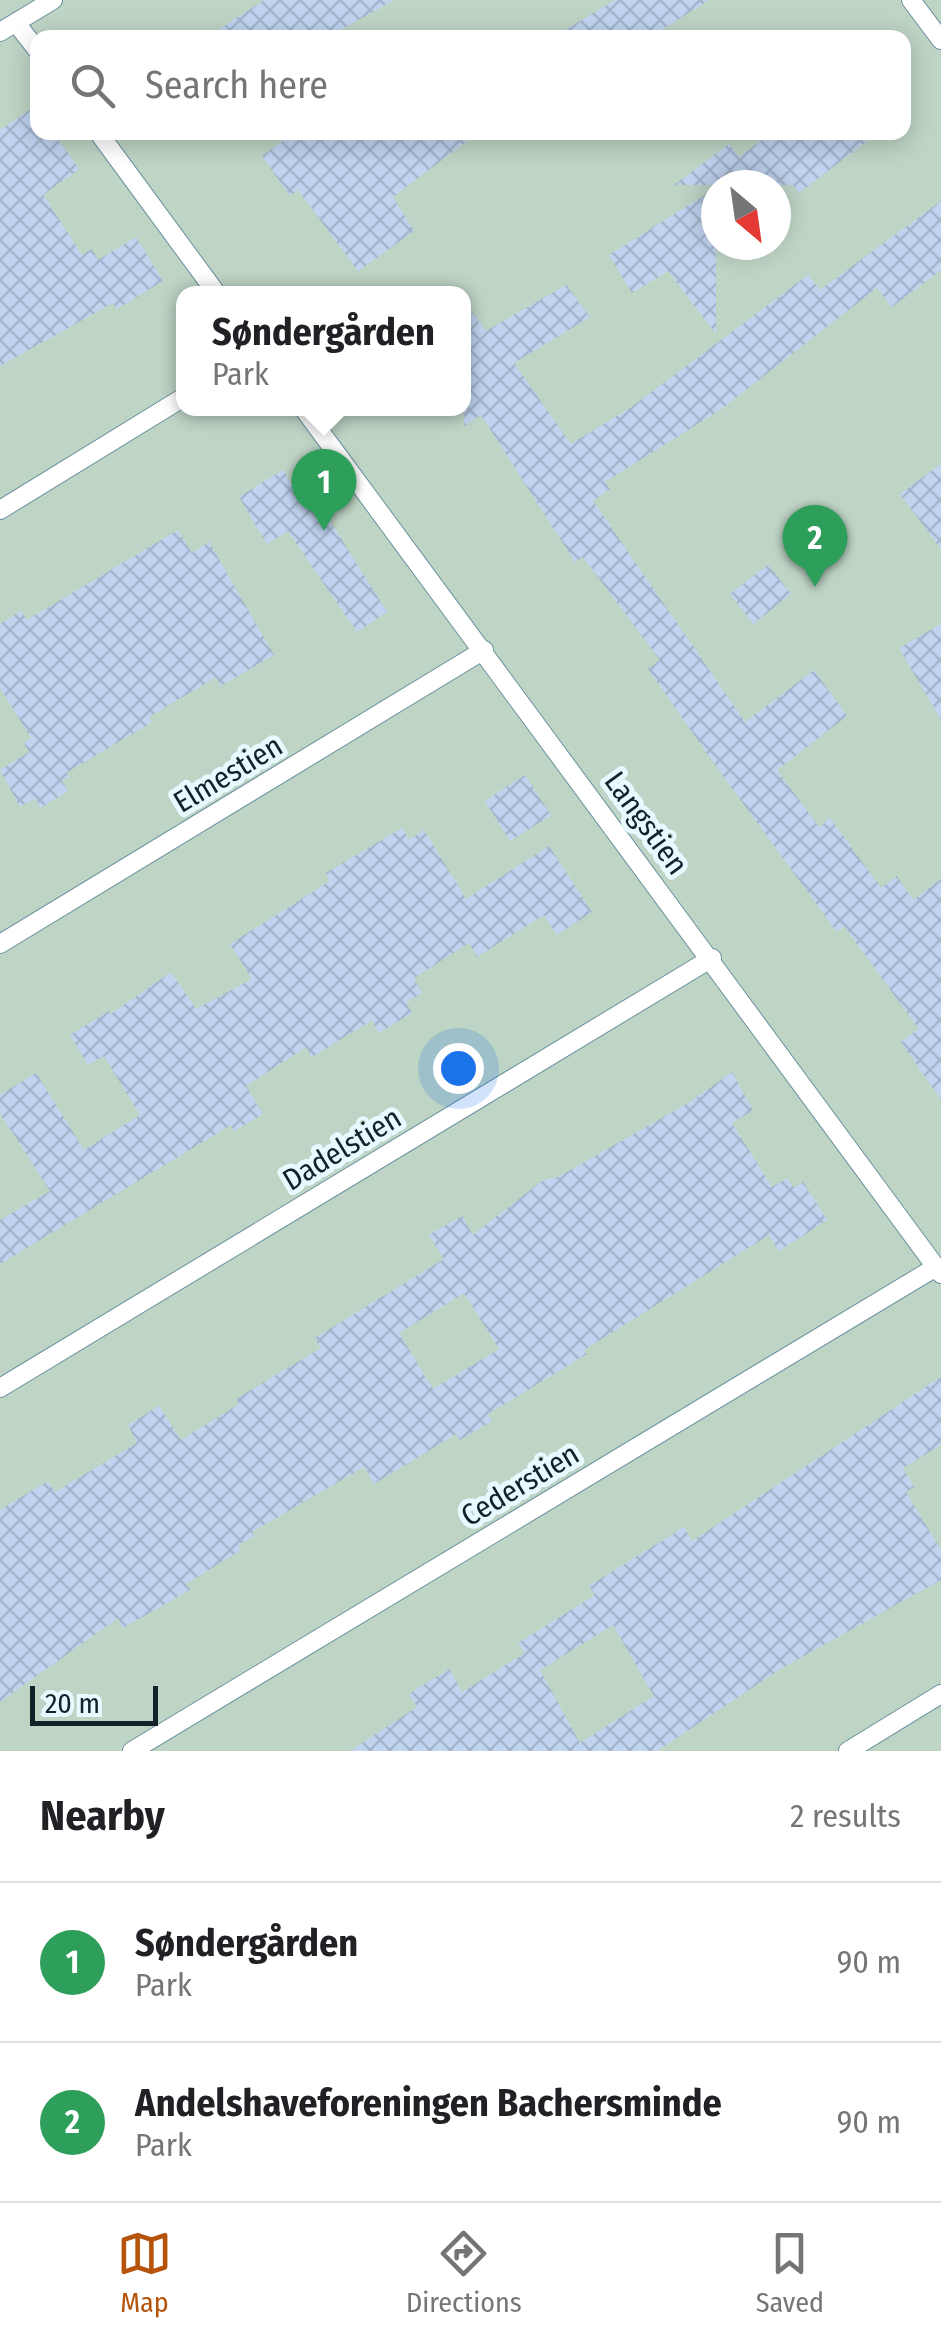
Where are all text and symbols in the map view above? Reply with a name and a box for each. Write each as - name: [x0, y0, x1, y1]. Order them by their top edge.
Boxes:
- search box: [30, 30, 911, 140]
- icon: search: [65, 58, 120, 113]
- text: Search here: [145, 62, 328, 108]
- north arrow: [701, 170, 791, 260]
- popup: [176, 286, 471, 416]
- text: Søndergården: [212, 309, 435, 355]
- text: Park: [212, 355, 269, 393]
- pin: 1: [292, 448, 356, 531]
- pin: 2: [782, 504, 848, 587]
- street label: Elmestien: [167, 728, 289, 820]
- street label: Langstien: [597, 765, 695, 881]
- your location: [433, 1043, 484, 1094]
- street label: Dadelstien: [276, 1100, 408, 1198]
- street label: Cederstien: [454, 1436, 586, 1534]
- scale bar: [30, 1681, 158, 1726]
- text: 20 m: [45, 1687, 100, 1720]
- text: Nearby: [40, 1791, 165, 1841]
- text: 2 results: [790, 1797, 901, 1835]
- text: Søndergården: [135, 1920, 358, 1966]
- text: 1: [66, 1943, 79, 1981]
- text: 90 m: [837, 1943, 901, 1981]
- text: Park: [135, 1966, 192, 2004]
- text: Andelshaveforeningen Bachersminde: [135, 2080, 722, 2126]
- text: 2: [65, 2103, 80, 2141]
- text: 90 m: [837, 2103, 901, 2141]
- text: Park: [135, 2126, 192, 2164]
- tab: Map: [117, 2226, 172, 2319]
- tab: Directions: [406, 2226, 522, 2319]
- tab: Saved: [756, 2226, 824, 2319]

